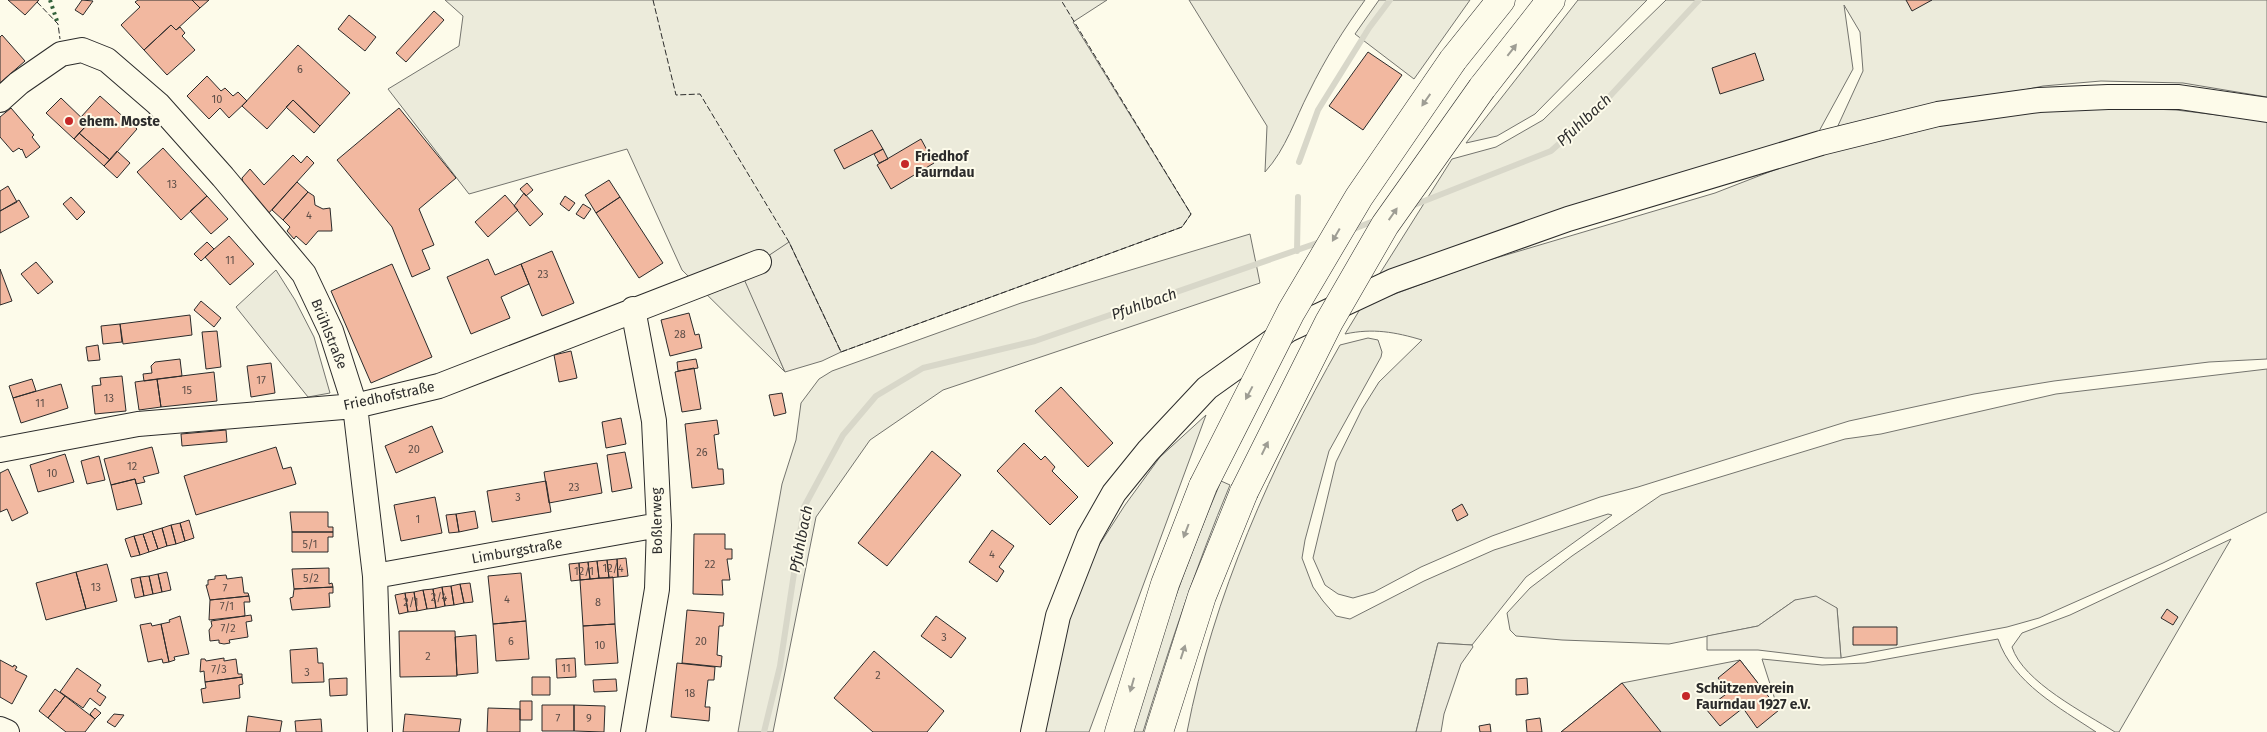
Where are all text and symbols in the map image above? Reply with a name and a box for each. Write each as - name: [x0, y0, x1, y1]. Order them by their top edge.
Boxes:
- one-way arrow: [1506, 44, 1517, 57]
- house number: 6: [297, 63, 303, 76]
- water label: Pfuhlbach: [1553, 90, 1615, 150]
- house number: 10: [212, 93, 222, 106]
- one-way arrow: [1421, 93, 1431, 106]
- place label: ehem. Moste: [79, 113, 160, 130]
- marker: ehem. Moste: [63, 115, 75, 127]
- place label: Friedhof Faurndau: [915, 148, 974, 181]
- marker: Friedhof Faurndau: [899, 158, 911, 170]
- house number: 13: [167, 178, 177, 191]
- one-way arrow: [1388, 207, 1398, 221]
- house number: 4: [306, 209, 312, 222]
- one-way arrow: [1332, 228, 1340, 243]
- house number: 11: [225, 254, 235, 267]
- house number: 23: [538, 268, 548, 281]
- water label: Pfuhlbach: [1109, 284, 1179, 324]
- street label: Brühlstraße: [307, 296, 351, 372]
- house number: 28: [674, 328, 686, 341]
- house number: 17: [256, 374, 266, 387]
- street label: Friedhofstraße: [342, 378, 436, 414]
- house number: 15: [182, 384, 193, 397]
- one-way arrow: [1245, 385, 1253, 400]
- house number: 13: [104, 392, 114, 405]
- house number: 11: [35, 397, 45, 410]
- one-way arrow: [1261, 441, 1269, 455]
- house number: 20: [408, 443, 420, 456]
- house number: 26: [696, 446, 708, 459]
- house number: 12: [127, 460, 137, 473]
- house number: 10: [47, 467, 57, 480]
- house number: 23: [569, 481, 579, 494]
- street label: Boßlerweg: [648, 487, 666, 555]
- house number: 3: [515, 491, 521, 504]
- water label: Pfuhlbach: [786, 504, 816, 574]
- house number: 1: [416, 513, 420, 526]
- one-way arrow: [1181, 524, 1189, 538]
- street label: Limburgstraße: [470, 535, 564, 567]
- house number: 5/1: [302, 538, 318, 551]
- house number: 4: [989, 548, 995, 561]
- house number: 22: [705, 558, 715, 571]
- house number: 12/4: [602, 562, 624, 575]
- house number: 12/1: [574, 565, 594, 578]
- house number: 5/2: [303, 572, 319, 585]
- house number: 13: [91, 581, 101, 594]
- house number: 7: [223, 582, 228, 595]
- house number: 2/4: [431, 591, 447, 604]
- house number: 4: [504, 593, 510, 606]
- house number: 2/1: [403, 596, 419, 609]
- house number: 8: [595, 596, 601, 609]
- house number: 7/1: [220, 600, 234, 613]
- house number: 7/2: [220, 622, 236, 635]
- house number: 3: [941, 631, 947, 644]
- house number: 6: [508, 635, 514, 648]
- house number: 20: [695, 635, 707, 648]
- house number: 10: [595, 639, 605, 652]
- one-way arrow: [1179, 644, 1187, 659]
- house number: 2: [425, 650, 431, 663]
- house number: 11: [561, 662, 571, 675]
- house number: 7/3: [211, 663, 227, 676]
- house number: 3: [304, 666, 310, 679]
- house number: 2: [875, 669, 881, 682]
- one-way arrow: [1128, 677, 1136, 692]
- place label: Schützenverein Faurndau 1927 e.V.: [1696, 680, 1811, 713]
- house number: 18: [685, 687, 695, 700]
- marker: Schützenverein Faurndau 1927 e.V.: [1680, 690, 1692, 702]
- house number: 7: [556, 712, 561, 725]
- house number: 9: [586, 712, 592, 725]

